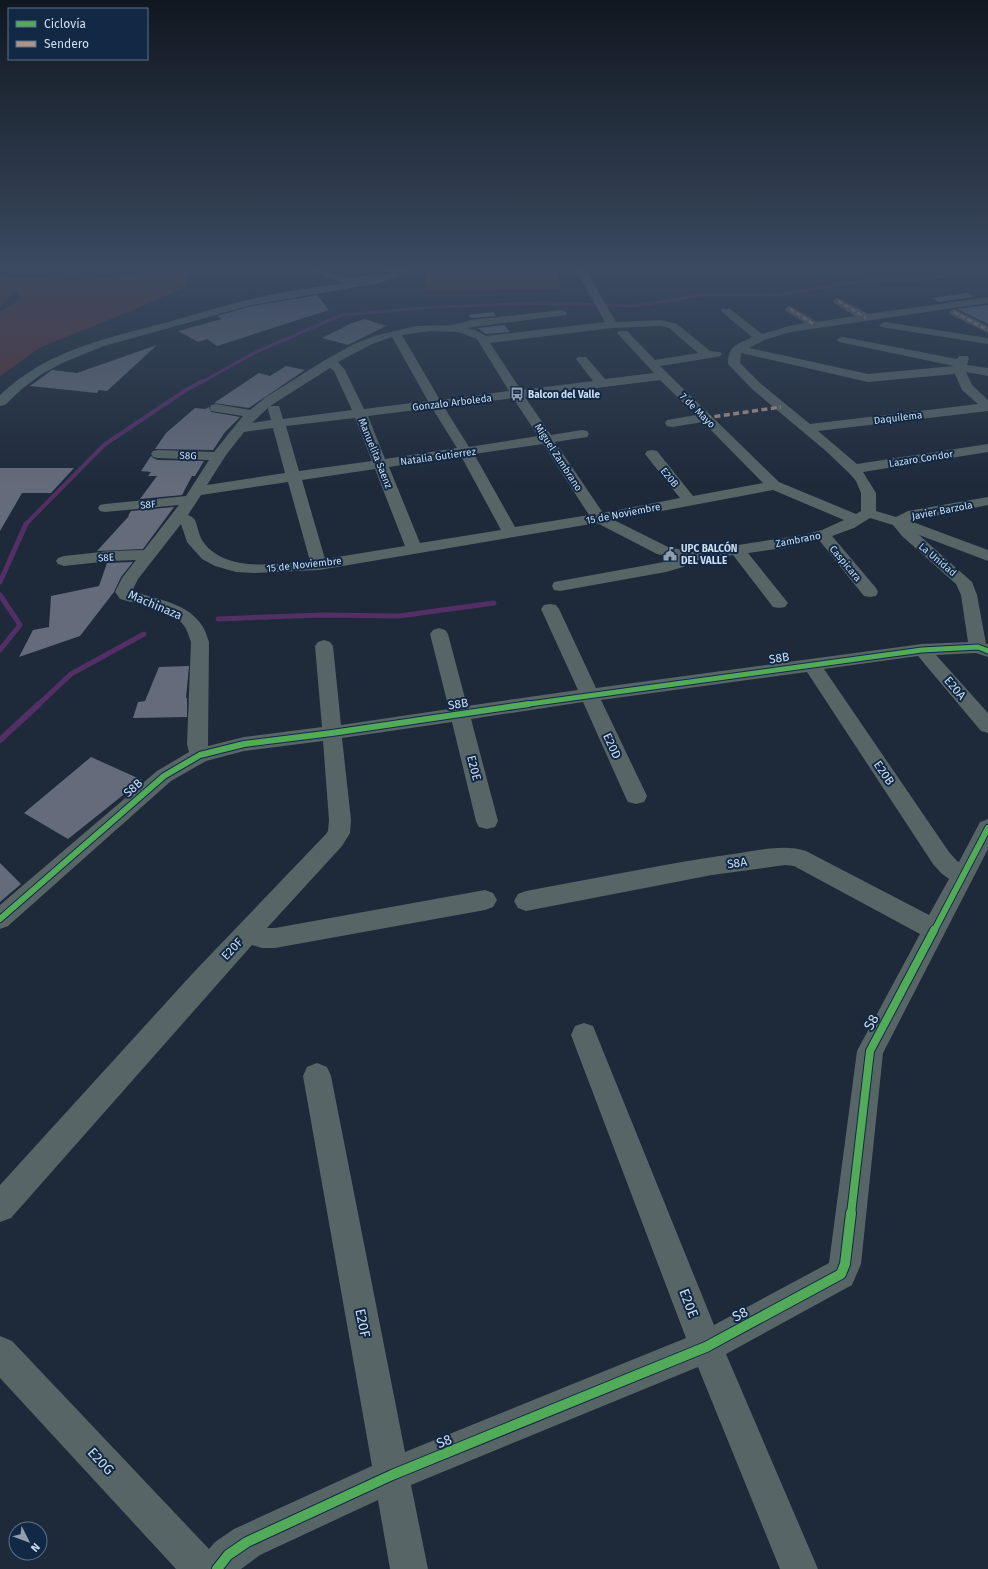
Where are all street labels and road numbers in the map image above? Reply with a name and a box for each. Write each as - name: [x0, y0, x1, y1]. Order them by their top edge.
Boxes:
- street label: 7 de Mayo: [677, 391, 718, 431]
- street label: Gonzalo Arboleda: [412, 392, 493, 414]
- street label: Daquilema: [873, 409, 923, 427]
- street label: Manuelita Saenz: [356, 417, 395, 491]
- street label: Miguel Zambrano: [532, 421, 585, 494]
- street label: Natalia Gutierrez: [400, 446, 477, 468]
- street label: Lazaro Condor: [888, 448, 954, 470]
- street label: S8G: [179, 450, 197, 462]
- street label: E20B: [658, 465, 681, 490]
- street label: S8F: [140, 498, 157, 512]
- street label: Javier Barzola: [911, 499, 974, 523]
- street label: 15 de Noviembre: [585, 501, 661, 527]
- street label: Zambrano: [775, 530, 822, 550]
- street label: La Unidad: [916, 540, 959, 579]
- street label: Caspicara: [827, 543, 864, 584]
- street label: S8E: [98, 551, 115, 565]
- street label: 15 de Noviembre: [266, 555, 342, 575]
- street label: Machinaza: [126, 587, 184, 623]
- street label: S8B: [768, 650, 790, 666]
- street label: E20A: [941, 674, 969, 702]
- street label: S8B: [447, 696, 469, 712]
- street label: E20D: [600, 731, 624, 761]
- street label: E20E: [464, 754, 484, 782]
- street label: E20B: [871, 758, 897, 788]
- street label: S8B: [121, 776, 145, 800]
- street label: S8A: [726, 855, 748, 871]
- street label: E20F: [218, 935, 246, 963]
- street label: S8: [860, 1011, 883, 1033]
- street label: E20E: [675, 1286, 702, 1320]
- street label: S8: [729, 1303, 751, 1326]
- street label: E20F: [351, 1307, 374, 1339]
- street label: S8: [434, 1431, 455, 1452]
- street label: E20G: [84, 1444, 117, 1479]

